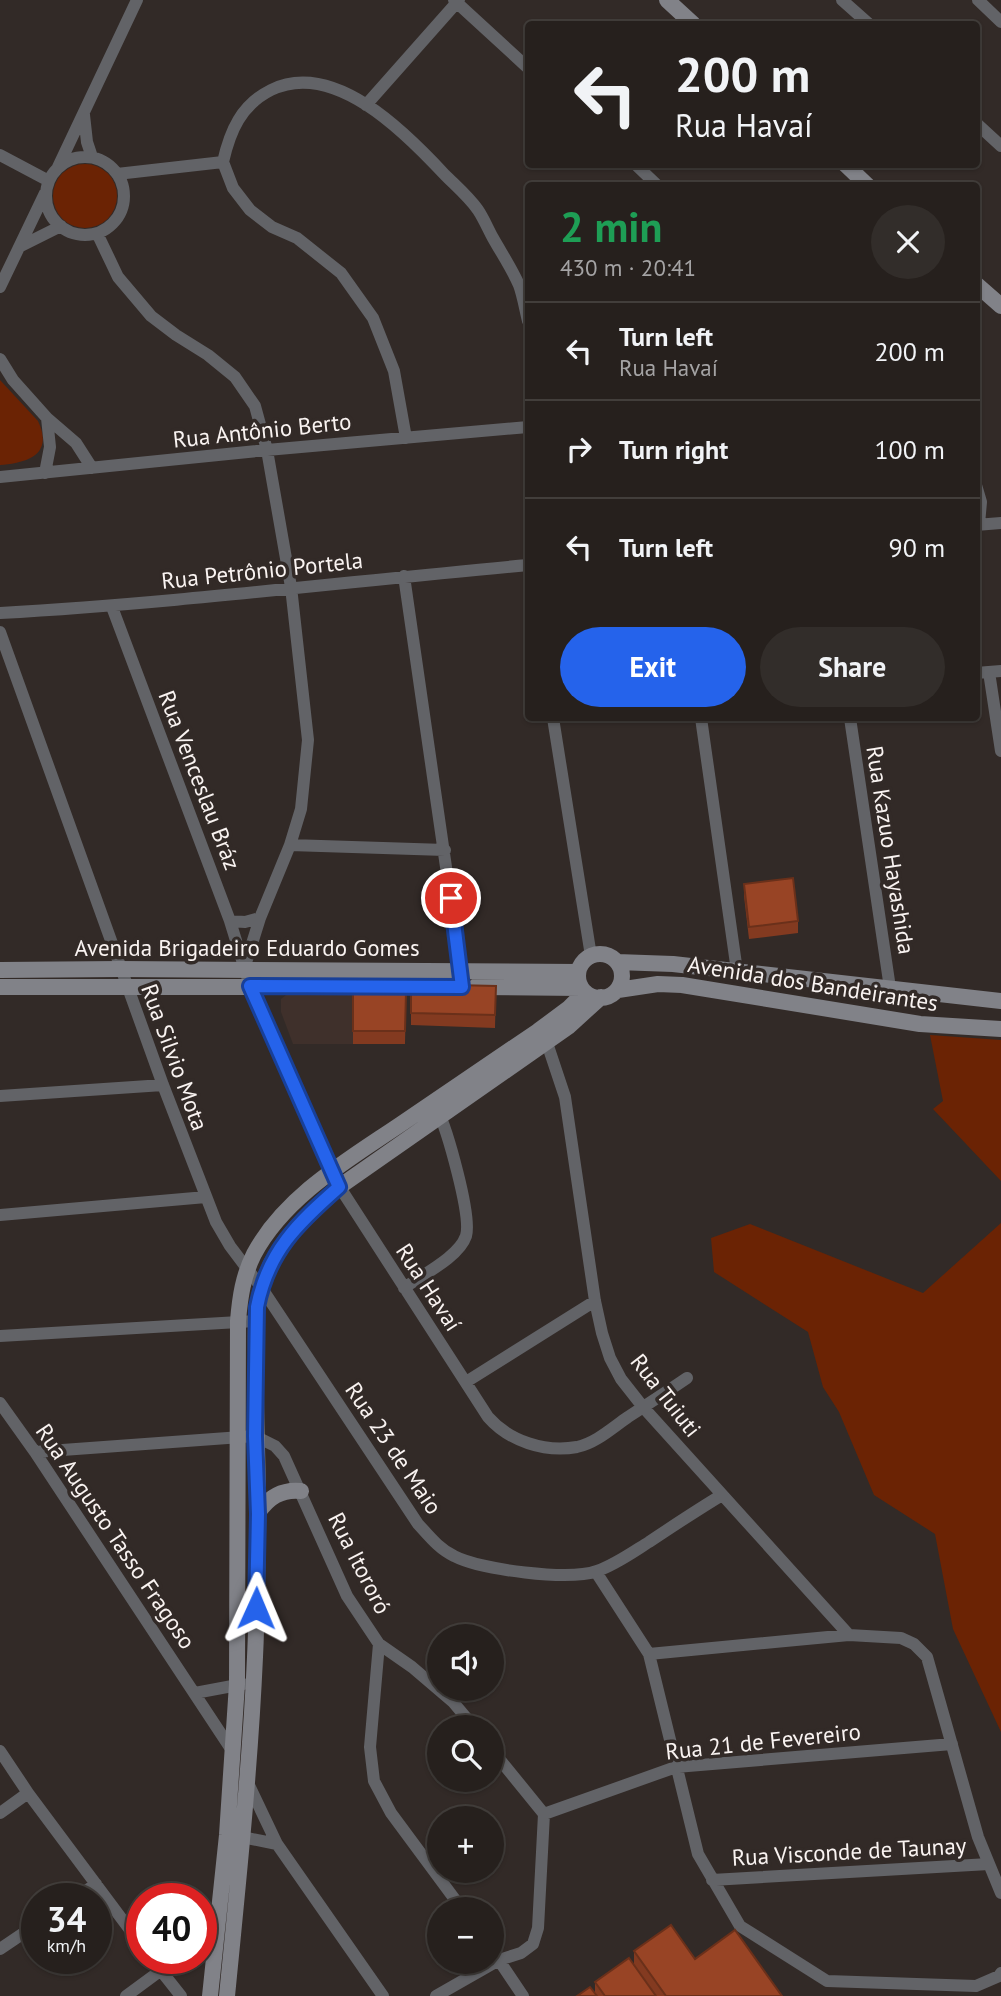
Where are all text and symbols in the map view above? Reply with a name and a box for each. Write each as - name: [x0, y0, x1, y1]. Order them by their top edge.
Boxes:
- text: 200 m: [675, 42, 810, 106]
- icon: left: [560, 49, 651, 140]
- text: Rua Havaí: [675, 104, 813, 146]
- text: 2 min: [560, 199, 662, 254]
- button: close: [871, 205, 945, 279]
- text: 430 m · 20:41: [560, 253, 696, 282]
- text: Turn left: [619, 320, 713, 353]
- icon: left: [560, 332, 598, 370]
- text: 200 m: [874, 335, 945, 368]
- text: Rua Havaí: [619, 353, 718, 382]
- street label: Rua Antônio Berto: [171, 406, 353, 454]
- icon: right: [560, 430, 598, 468]
- text: Turn right: [619, 433, 728, 466]
- text: 100 m: [874, 433, 945, 466]
- icon: left: [560, 528, 598, 566]
- text: Turn left: [619, 531, 713, 564]
- text: 90 m: [889, 531, 945, 564]
- street label: Rua Petrônio Portela: [160, 545, 364, 595]
- button: Exit: [560, 627, 746, 707]
- button: Share: [760, 627, 945, 707]
- street label: Rua Venceslau Bráz: [153, 686, 247, 874]
- street label: Rua Kazuo Hayashida: [860, 744, 922, 956]
- pin: [421, 868, 481, 928]
- icon: arrive: [432, 879, 470, 917]
- street label: Avenida Brigadeiro Eduardo Gomes: [74, 933, 420, 962]
- street label: Avenida dos Bandeirantes: [686, 949, 940, 1017]
- street label: Rua Silvio Mota: [135, 980, 215, 1134]
- street label: Rua Havaí: [390, 1238, 468, 1336]
- street label: Rua Tuiuti: [624, 1347, 708, 1443]
- street label: Rua 23 de Maio: [339, 1377, 449, 1519]
- street label: Rua Augusto Tasso Fragoso: [30, 1418, 202, 1654]
- street label: Rua Itororó: [322, 1507, 398, 1619]
- position arrow: [219, 1571, 293, 1645]
- map controls: [427, 1624, 504, 1974]
- button: sound: [427, 1624, 504, 1701]
- button: search: [427, 1715, 504, 1792]
- street label: Rua 21 de Fevereiro: [664, 1716, 862, 1766]
- button: +: [427, 1806, 504, 1883]
- street label: Rua Visconde de Taunay: [731, 1830, 967, 1872]
- speed limit sign: 40: [126, 1883, 217, 1974]
- text: 34: [47, 1896, 86, 1942]
- button: −: [427, 1897, 504, 1974]
- text: km/h: [47, 1934, 86, 1957]

